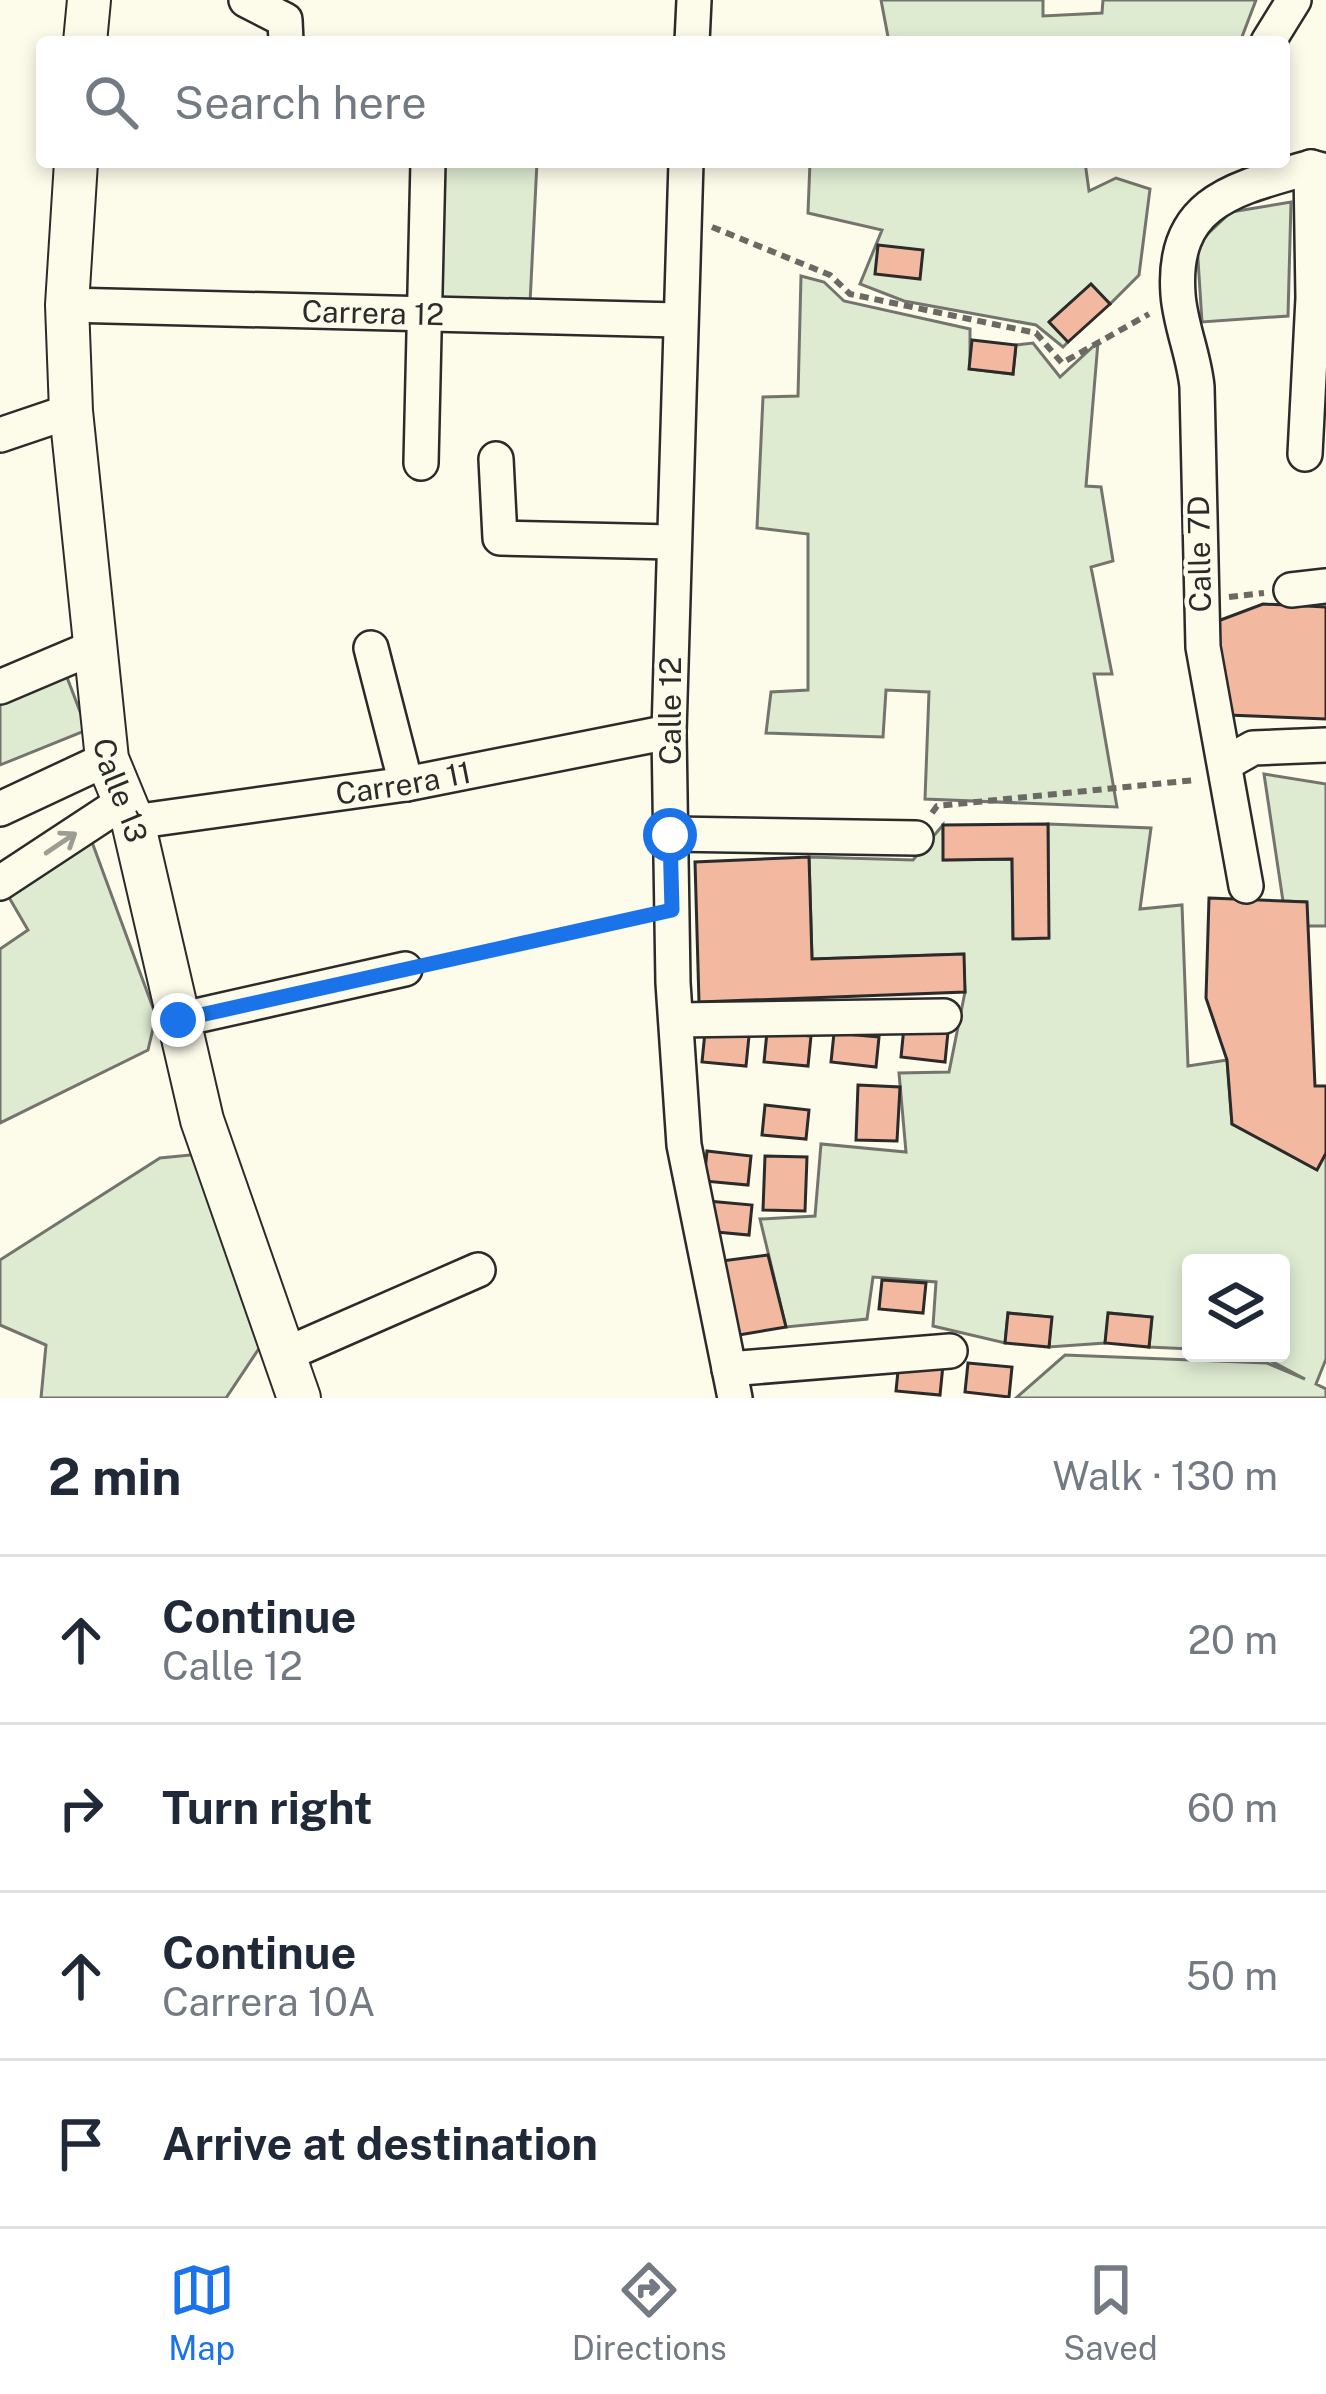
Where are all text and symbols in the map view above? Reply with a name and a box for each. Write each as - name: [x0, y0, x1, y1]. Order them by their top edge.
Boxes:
- search box: [36, 36, 1290, 168]
- icon: search: [78, 69, 144, 135]
- text: Search here: [174, 76, 427, 129]
- street label: Carrera 12: [301, 293, 445, 332]
- street label: Calle 7D: [1180, 495, 1218, 613]
- street label: Calle 12: [652, 657, 688, 765]
- street label: Calle 13: [87, 736, 155, 846]
- street label: Carrera 11: [333, 754, 474, 812]
- route start: [643, 808, 697, 862]
- one-way arrow: [44, 830, 78, 855]
- route end: [151, 993, 205, 1047]
- map controls: [1182, 1254, 1290, 1362]
- button: layers: [1182, 1254, 1290, 1362]
- text: 2 min: [48, 1447, 182, 1506]
- text: Walk · 130 m: [1053, 1453, 1278, 1499]
- text: Continue: [162, 1590, 356, 1643]
- icon: ahead: [48, 1607, 114, 1673]
- text: 20 m: [1188, 1617, 1278, 1663]
- text: Calle 12: [162, 1643, 303, 1689]
- icon: right: [48, 1775, 114, 1841]
- text: Turn right: [162, 1781, 373, 1834]
- text: 60 m: [1187, 1785, 1278, 1831]
- text: Continue: [162, 1926, 356, 1979]
- icon: ahead: [48, 1943, 114, 2009]
- text: 50 m: [1186, 1953, 1278, 1999]
- text: Carrera 10A: [162, 1979, 375, 2025]
- icon: arrive: [48, 2111, 114, 2177]
- text: Arrive at destination: [162, 2117, 598, 2170]
- tab: Map: [168, 2257, 235, 2367]
- tab: Directions: [572, 2257, 727, 2367]
- tab: Saved: [1063, 2257, 1158, 2367]

